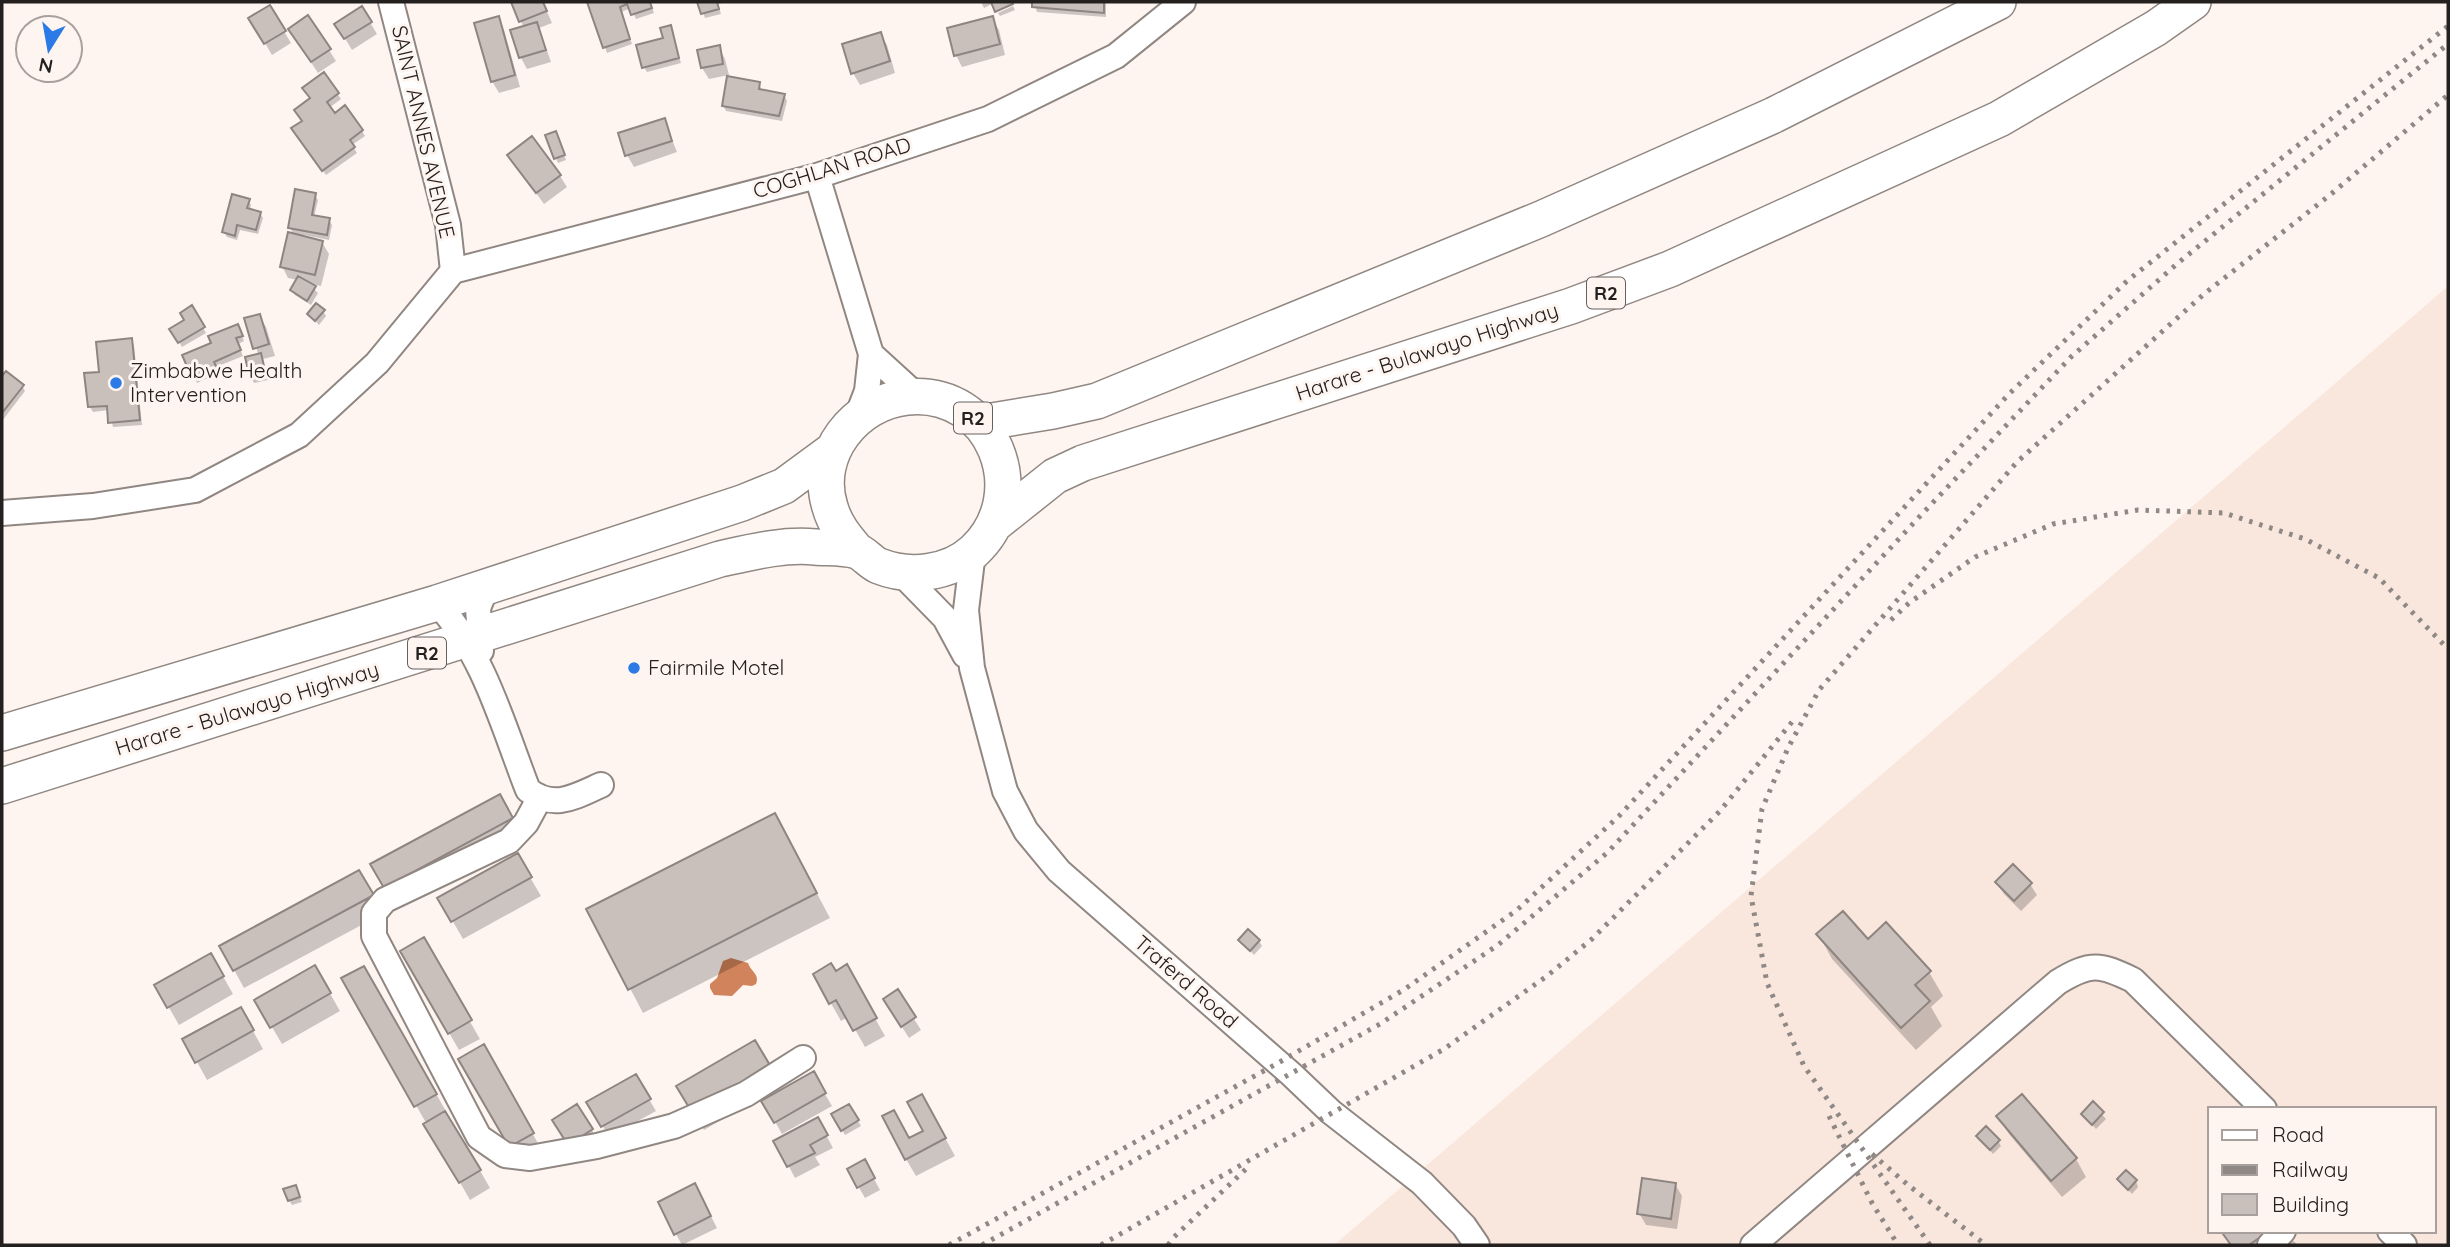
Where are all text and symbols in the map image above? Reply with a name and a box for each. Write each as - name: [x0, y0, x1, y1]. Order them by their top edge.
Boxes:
- north arrow: [14, 14, 84, 84]
- street label: SAINT ANNES AVENUE: [387, 23, 461, 241]
- text: N: [37, 53, 55, 79]
- street label: COGHLAN ROAD: [750, 131, 914, 203]
- road number: R2: [1587, 278, 1625, 308]
- street label: Harare - Bulawayo Highway: [1292, 296, 1561, 406]
- place label: Zimbabwe Health Intervention: [130, 357, 302, 407]
- marker: Zimbabwe Health Intervention: [108, 375, 124, 391]
- road number: R2: [954, 402, 992, 434]
- road number: R2: [408, 638, 446, 668]
- place label: Fairmile Motel: [648, 654, 784, 680]
- street label: Harare - Bulawayo Highway: [112, 655, 382, 761]
- marker: Fairmile Motel: [626, 660, 642, 676]
- street label: Traferd Road: [1130, 929, 1244, 1033]
- legend: [2208, 1107, 2436, 1233]
- text: Road: [2272, 1121, 2324, 1147]
- text: Railway: [2272, 1156, 2348, 1182]
- text: Building: [2272, 1191, 2349, 1217]

